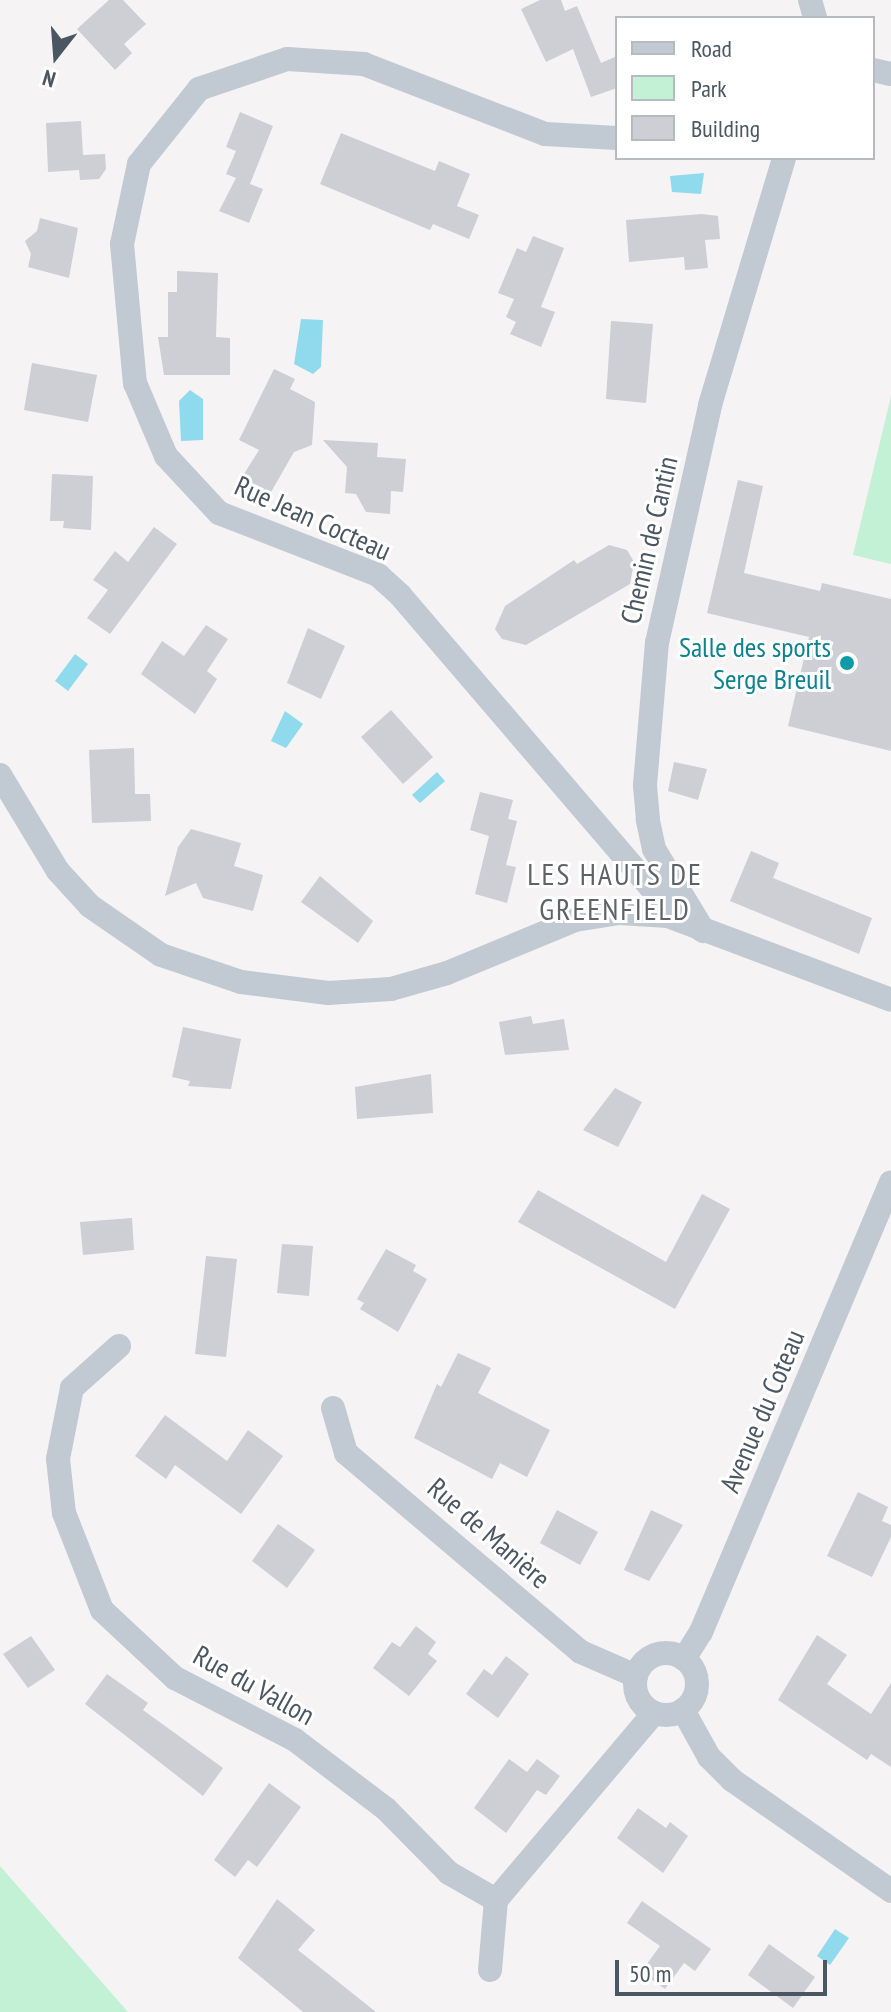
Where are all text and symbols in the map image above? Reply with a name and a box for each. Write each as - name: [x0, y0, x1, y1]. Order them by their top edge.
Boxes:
- north arrow: [16, 16, 96, 96]
- legend: [615, 16, 875, 160]
- text: Road: [691, 33, 732, 64]
- text: N: [39, 64, 59, 94]
- text: Park: [691, 73, 727, 104]
- text: Building: [691, 113, 760, 144]
- street label: Chemin de Cantin: [613, 453, 685, 627]
- street label: Rue Jean Cocteau: [230, 469, 396, 567]
- place label: Salle des sports Serge Breuil: [679, 630, 831, 696]
- marker: Salle des sports Serge Breuil: [838, 654, 856, 672]
- district label: LES HAUTS DE GREENFIELD: [527, 856, 703, 926]
- street label: Avenue du Coteau: [713, 1325, 811, 1497]
- street label: Rue de Manière: [421, 1471, 557, 1595]
- street label: Rue du Vallon: [187, 1638, 321, 1732]
- scale bar: [619, 1944, 831, 1994]
- text: 50 m: [629, 1958, 671, 1989]

